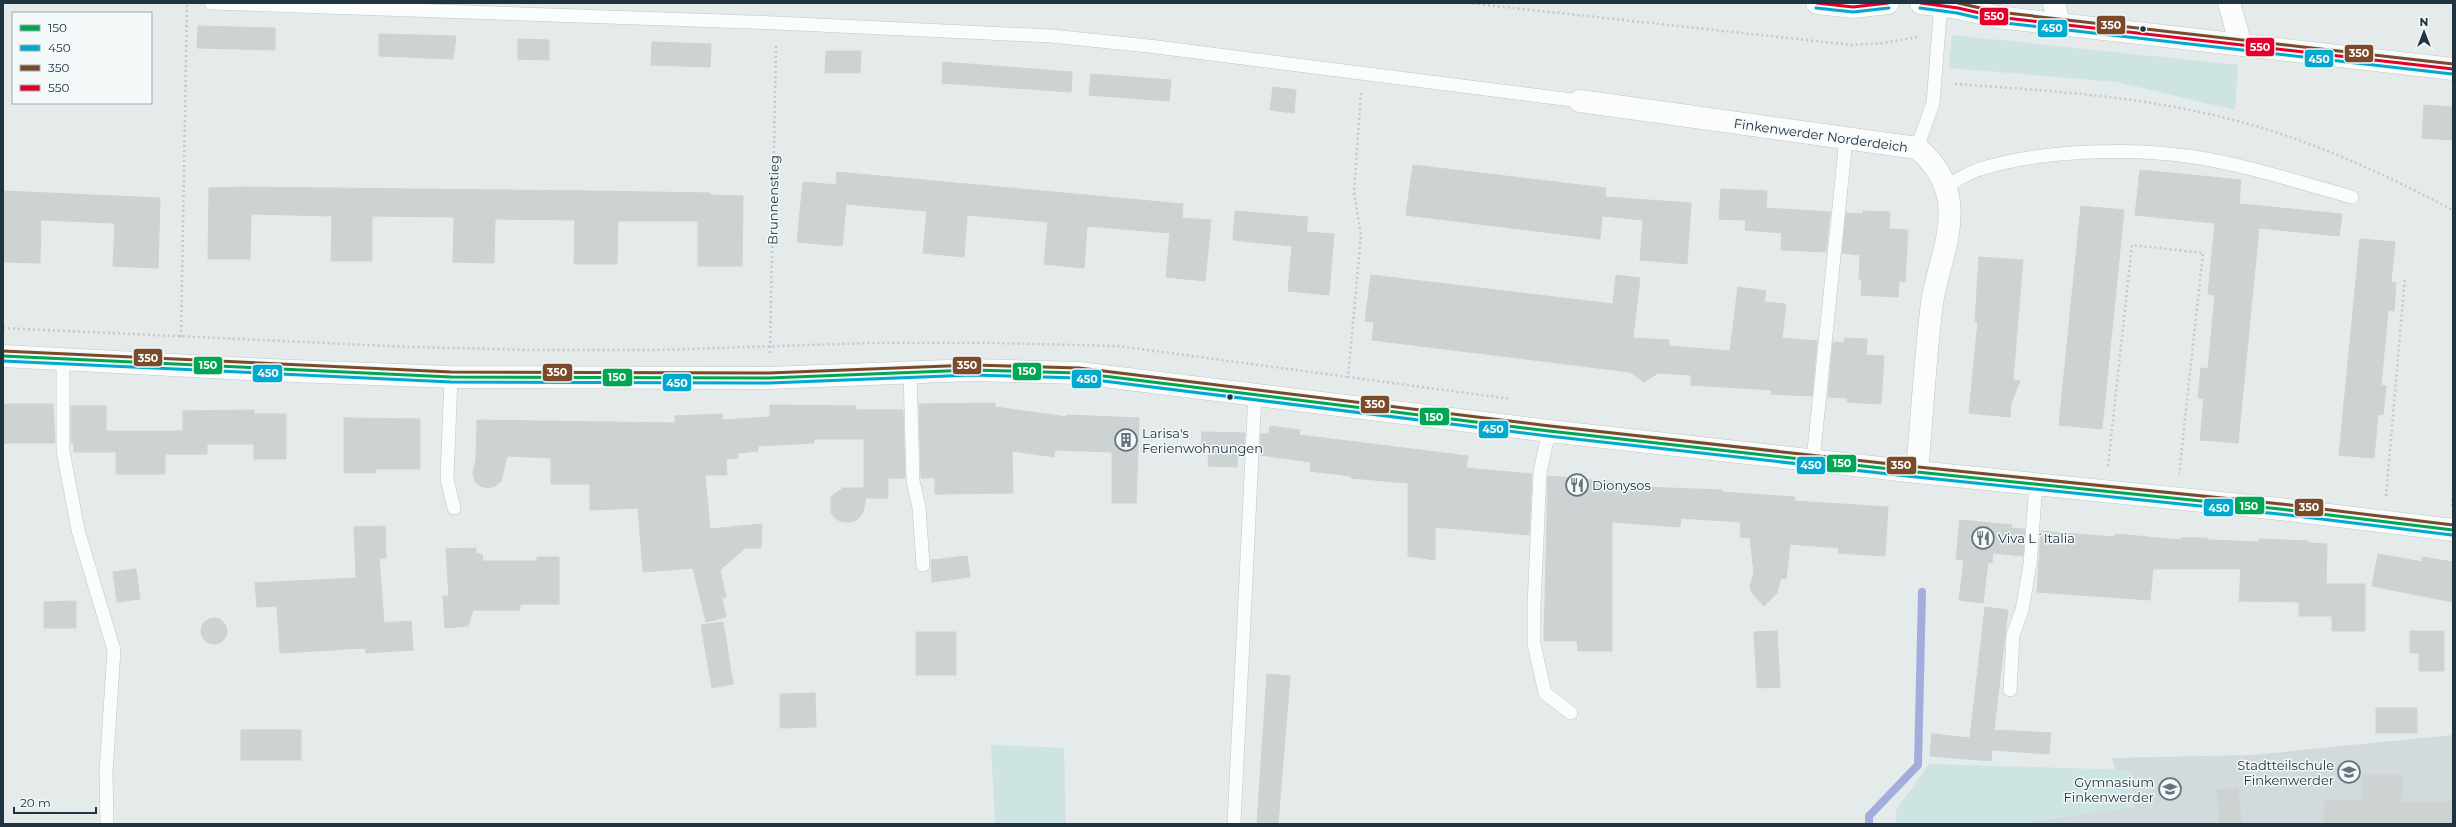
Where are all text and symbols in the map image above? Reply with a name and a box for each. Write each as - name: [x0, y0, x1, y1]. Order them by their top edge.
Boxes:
- line badge: 550: [1979, 7, 2009, 26]
- text: 550: [1984, 9, 2005, 23]
- legend: [12, 12, 152, 104]
- north arrow: [2404, 12, 2444, 52]
- line badge: 350: [2096, 15, 2126, 35]
- text: N: [2420, 15, 2428, 29]
- text: 350: [2100, 18, 2122, 32]
- line badge: 450: [2037, 19, 2068, 38]
- text: 150: [48, 20, 67, 35]
- text: 450: [2041, 21, 2063, 35]
- unlabelled marker: [2138, 24, 2148, 34]
- line badge: 550: [2245, 37, 2275, 57]
- text: 450: [48, 40, 71, 55]
- text: 550: [2250, 40, 2271, 54]
- line badge: 350: [2344, 44, 2374, 63]
- text: 350: [2348, 46, 2370, 60]
- line badge: 450: [2304, 49, 2334, 68]
- text: 450: [2308, 52, 2330, 66]
- text: 350: [48, 60, 69, 75]
- text: 550: [48, 80, 70, 95]
- street label: Finkenwerder Norderdeich: [1733, 115, 1909, 155]
- street label: Brunnenstieg: [764, 155, 782, 245]
- line badge: 350: [133, 348, 163, 367]
- text: 350: [137, 351, 159, 365]
- line badge: 150: [193, 356, 223, 375]
- line badge: 350: [952, 356, 982, 375]
- text: 150: [199, 358, 218, 372]
- text: 350: [956, 358, 978, 372]
- line badge: 150: [1012, 362, 1042, 381]
- line badge: 350: [542, 363, 573, 382]
- line badge: 450: [252, 364, 283, 383]
- text: 150: [1018, 364, 1037, 378]
- text: 350: [546, 365, 568, 379]
- text: 450: [257, 366, 279, 380]
- line badge: 150: [602, 368, 633, 387]
- line badge: 450: [1071, 369, 1102, 389]
- text: 150: [608, 370, 627, 384]
- text: 450: [1076, 372, 1098, 386]
- line badge: 450: [662, 373, 692, 392]
- text: 450: [666, 376, 688, 390]
- unlabelled marker: [1225, 392, 1235, 402]
- line badge: 350: [1360, 395, 1390, 414]
- text: 350: [1364, 397, 1386, 411]
- line badge: 150: [1419, 407, 1450, 426]
- text: 150: [1425, 410, 1444, 424]
- line badge: 450: [1478, 420, 1509, 439]
- text: 450: [1482, 422, 1504, 436]
- place label: Larisa's Ferienwohnungen: [1142, 425, 1263, 456]
- building icon: Larisa's Ferienwohnungen: [1113, 427, 1139, 453]
- line badge: 150: [1826, 454, 1857, 473]
- line badge: 450: [1796, 456, 1826, 475]
- text: 150: [1833, 456, 1852, 470]
- line badge: 350: [1886, 456, 1917, 475]
- text: 450: [1800, 458, 1822, 472]
- text: 350: [1890, 458, 1912, 472]
- restaurant icon: Dionysos: [1564, 472, 1590, 498]
- place label: Dionysos: [1592, 477, 1651, 493]
- line badge: 150: [2234, 496, 2265, 515]
- line badge: 450: [2203, 498, 2234, 517]
- line badge: 350: [2294, 498, 2324, 517]
- text: 150: [2240, 499, 2259, 513]
- text: 350: [2298, 500, 2320, 514]
- text: 450: [2208, 501, 2230, 515]
- restaurant icon: Viva L´Italia: [1970, 525, 1996, 551]
- place label: Viva L´Italia: [1998, 530, 2075, 546]
- place label: Stadtteilschule Finkenwerder: [2237, 757, 2334, 788]
- school or university icon: Stadtteilschule Finkenwerder: [2336, 759, 2362, 785]
- place label: Gymnasium Finkenwerder: [2063, 774, 2154, 805]
- school or university icon: Gymnasium Finkenwerder: [2157, 776, 2183, 802]
- scale bar: [14, 789, 96, 815]
- text: 20 m: [20, 795, 51, 810]

